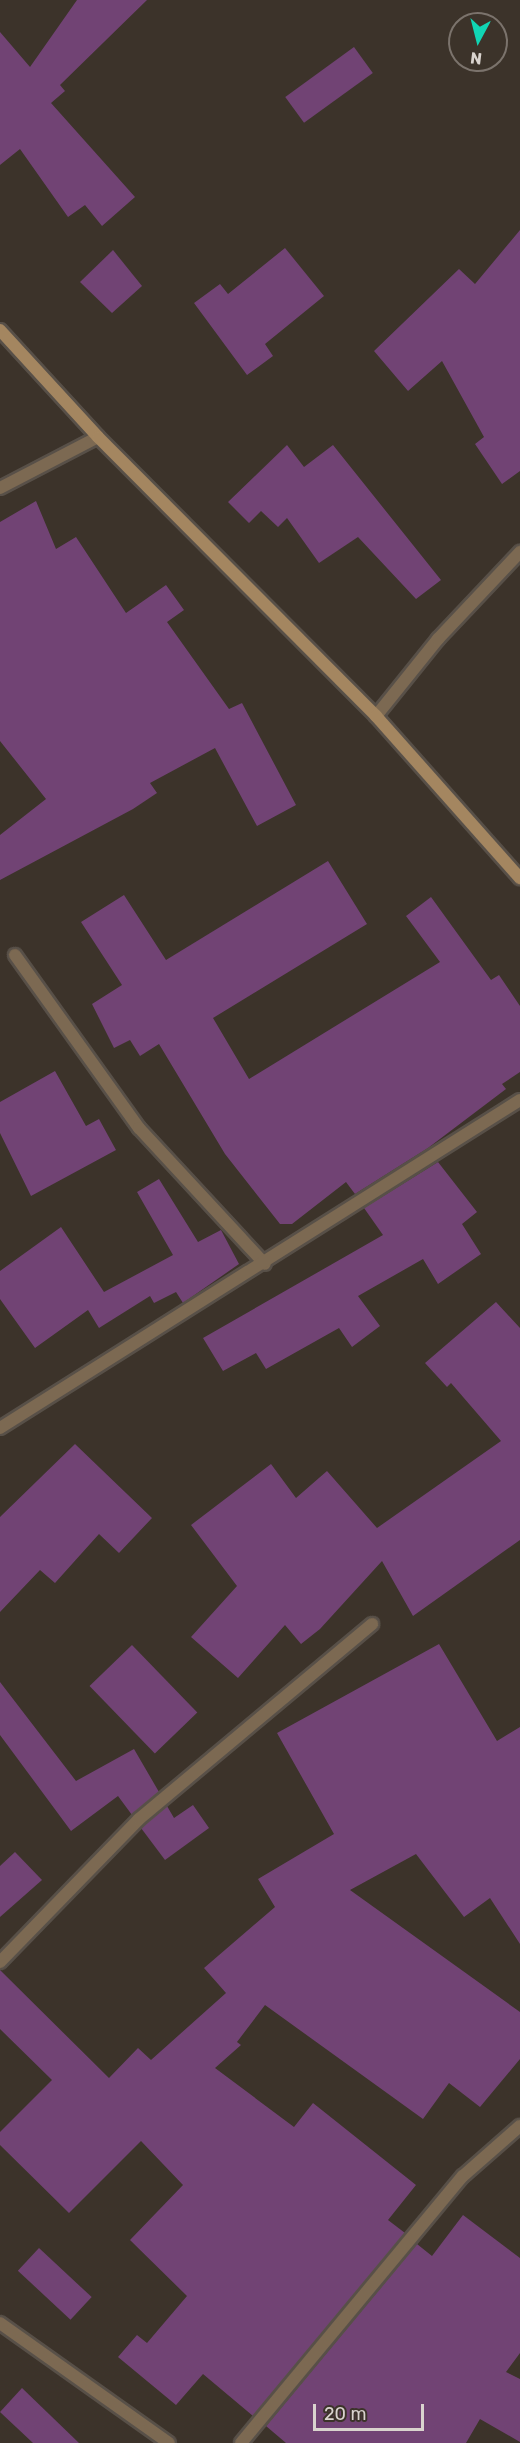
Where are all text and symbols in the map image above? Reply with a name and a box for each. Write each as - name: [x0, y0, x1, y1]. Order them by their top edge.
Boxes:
- north arrow: [448, 12, 508, 72]
- text: N: [469, 48, 483, 69]
- scale bar: [316, 2392, 427, 2430]
- text: 20 m: [324, 2403, 366, 2425]

